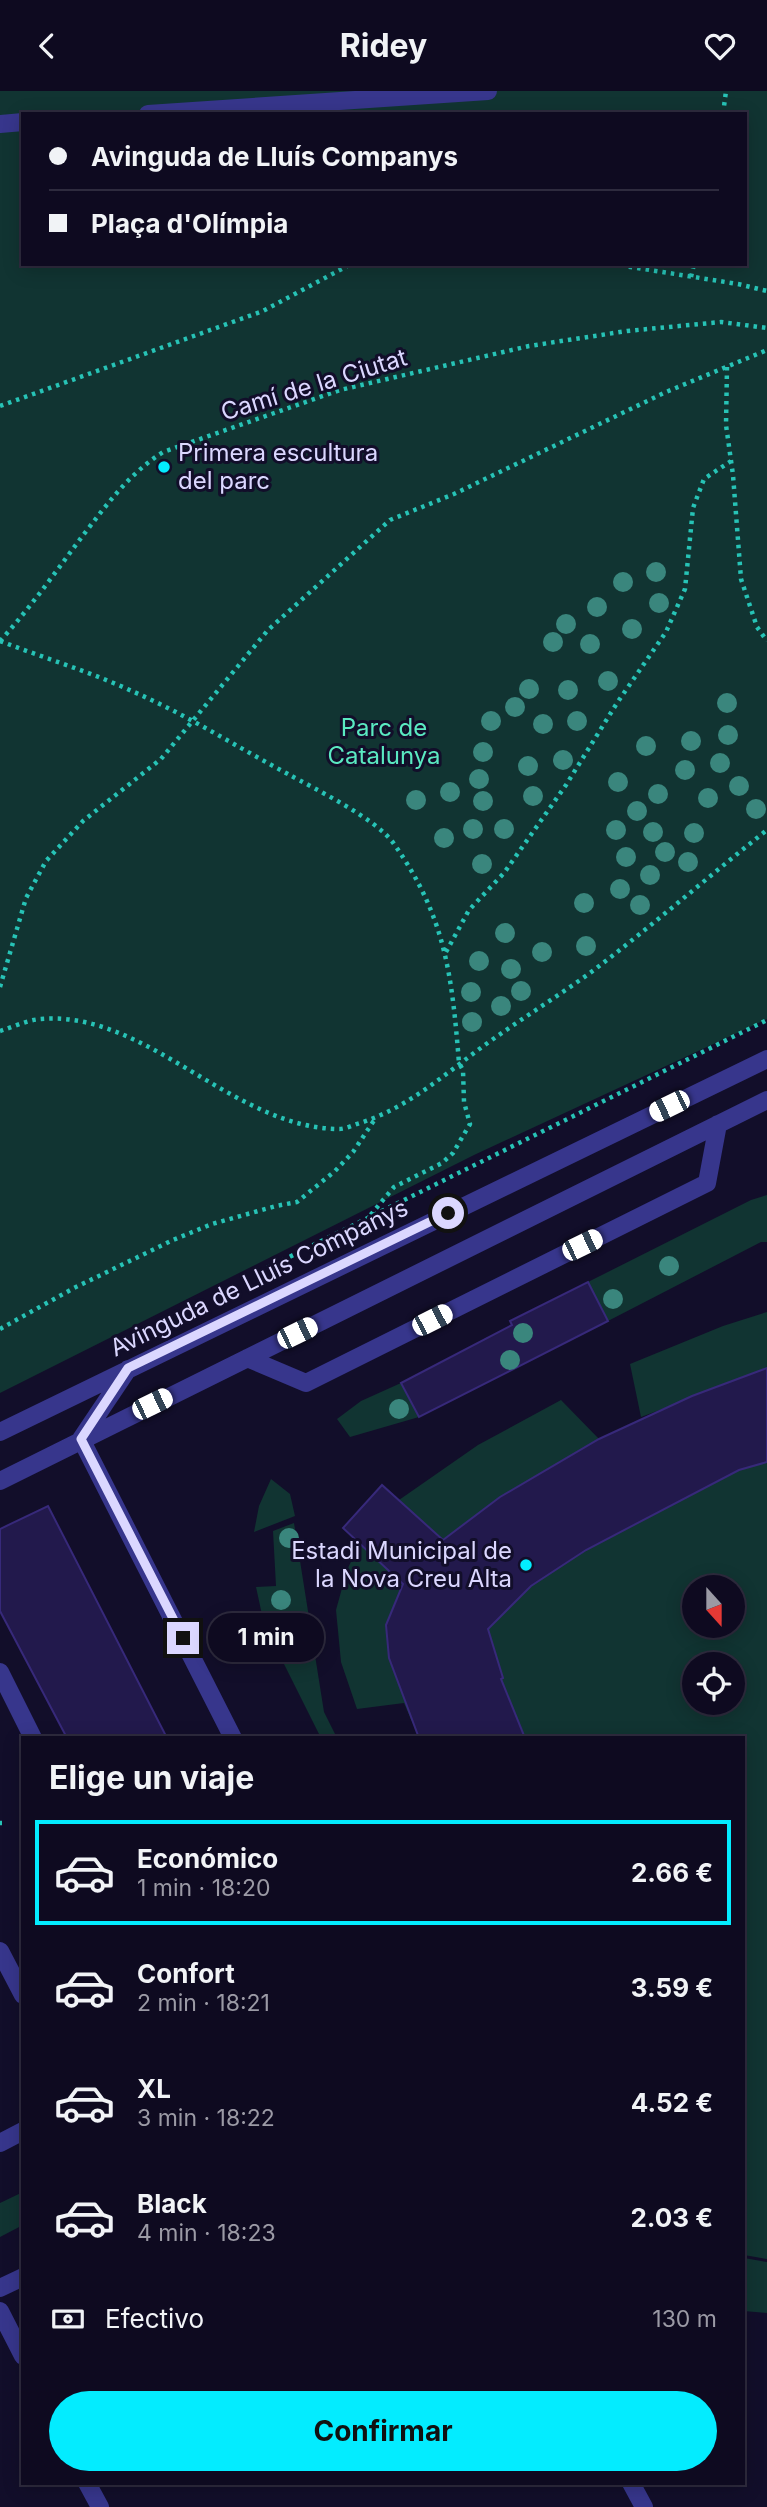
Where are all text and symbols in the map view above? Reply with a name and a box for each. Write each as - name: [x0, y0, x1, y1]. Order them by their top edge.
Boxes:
- text: Ridey: [340, 26, 427, 65]
- icon: back: [28, 27, 66, 65]
- icon: heart: [701, 27, 739, 65]
- text: Avinguda de Lluís Companys: [91, 141, 458, 172]
- text: Plaça d'Olímpia: [91, 208, 288, 239]
- street label: Camí de la Ciutat: [217, 342, 410, 427]
- place label: Primera escultura del parc: [178, 438, 378, 495]
- marker: Primera escultura del parc: [156, 459, 172, 475]
- park label: Parc de Catalunya: [327, 713, 441, 770]
- car: [646, 1087, 693, 1125]
- street label: Avinguda de Lluís Companys: [105, 1193, 412, 1362]
- route start: [432, 1197, 464, 1229]
- car: [559, 1226, 606, 1264]
- car: [409, 1301, 456, 1339]
- car: [274, 1314, 321, 1352]
- car: [129, 1385, 176, 1423]
- place label: Estadi Municipal de la Nova Creu Alta: [291, 1536, 512, 1593]
- marker: Estadi Municipal de la Nova Creu Alta: [518, 1557, 534, 1573]
- north arrow: [682, 1575, 746, 1638]
- map controls: [682, 1575, 745, 1715]
- callout: 1 min: [208, 1613, 323, 1663]
- route end: [167, 1622, 199, 1654]
- text: 1 min: [238, 1623, 294, 1651]
- button: locate: [682, 1652, 745, 1715]
- text: Elige un viaje: [49, 1758, 254, 1797]
- icon: car: [53, 1841, 116, 1904]
- text: Económico: [137, 1843, 278, 1874]
- text: 2.66 €: [631, 1857, 713, 1888]
- text: 1 min · 18:20: [137, 1874, 270, 1902]
- icon: car: [53, 1956, 116, 2019]
- text: Confort: [137, 1958, 235, 1989]
- text: 3.59 €: [631, 1972, 713, 2003]
- text: 2 min · 18:21: [137, 1989, 270, 2017]
- icon: car: [53, 2071, 116, 2134]
- text: XL: [137, 2073, 171, 2104]
- text: 4.52 €: [631, 2087, 713, 2118]
- text: 3 min · 18:22: [137, 2104, 275, 2132]
- icon: car: [53, 2186, 116, 2249]
- text: Black: [137, 2188, 207, 2219]
- text: 2.03 €: [630, 2202, 713, 2233]
- text: 4 min · 18:23: [137, 2219, 276, 2247]
- icon: cash: [49, 2300, 87, 2338]
- text: Efectivo: [105, 2303, 204, 2334]
- text: 130 m: [652, 2305, 717, 2333]
- button: Confirmar: [49, 2391, 717, 2471]

